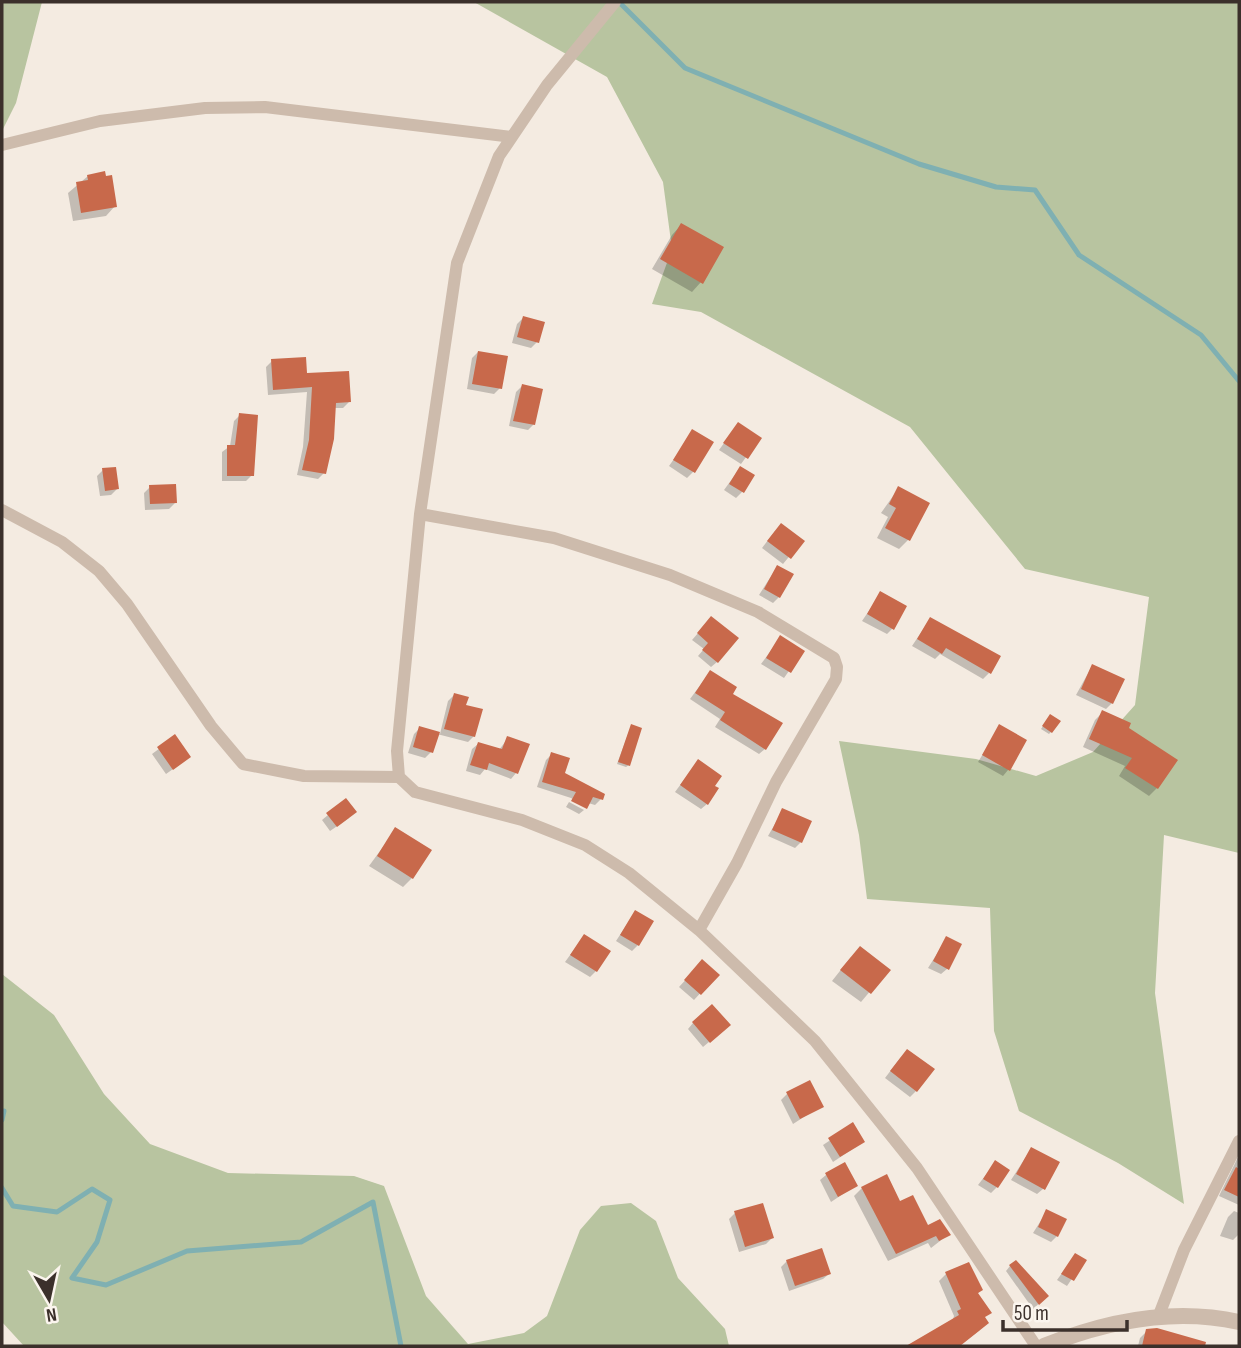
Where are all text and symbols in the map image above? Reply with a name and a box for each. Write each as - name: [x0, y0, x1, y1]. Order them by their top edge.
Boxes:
- north arrow: [14, 1264, 84, 1334]
- scale bar: [1003, 1288, 1127, 1332]
- text: 50 m: [1014, 1301, 1049, 1326]
- text: N: [45, 1302, 58, 1326]

